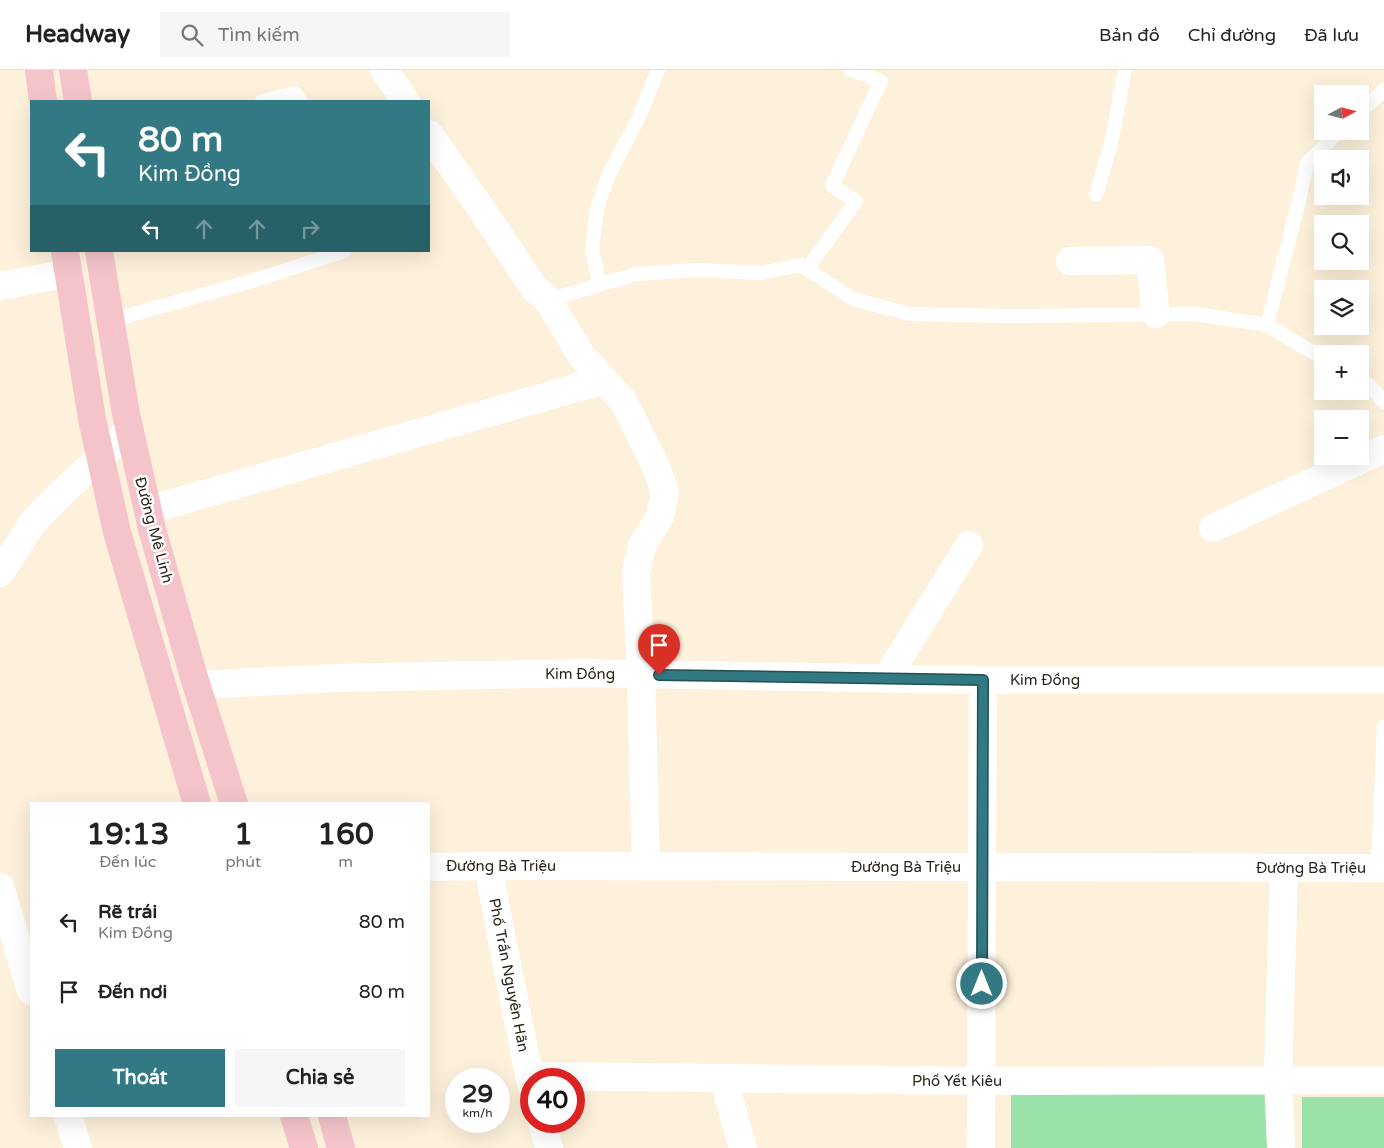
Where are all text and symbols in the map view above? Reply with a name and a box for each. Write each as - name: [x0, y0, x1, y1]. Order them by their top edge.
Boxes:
- search box: [160, 12, 510, 57]
- text: Headway: [25, 20, 130, 49]
- icon: search: [178, 21, 206, 49]
- text: Tìm kiếm: [218, 24, 300, 46]
- text: Bản đồ: [1099, 24, 1160, 46]
- text: Chỉ đường: [1188, 24, 1276, 46]
- text: Đã lưu: [1304, 24, 1359, 46]
- north arrow: [1314, 85, 1369, 140]
- map controls: [1314, 85, 1369, 465]
- text: 80 m: [138, 119, 223, 161]
- icon: left: [55, 120, 120, 185]
- button: sound: [1314, 150, 1369, 205]
- text: Kim Đồng: [138, 161, 241, 187]
- icon: left: [137, 215, 165, 243]
- icon: ahead: [190, 215, 218, 243]
- icon: ahead: [243, 215, 271, 243]
- icon: right: [296, 215, 324, 243]
- button: search: [1314, 215, 1369, 270]
- button: layers: [1314, 280, 1369, 335]
- button: +: [1314, 345, 1369, 400]
- button: −: [1314, 410, 1369, 465]
- street label: Đường Mê Linh: [131, 475, 177, 585]
- pin: [638, 624, 680, 675]
- icon: arrive: [645, 631, 673, 659]
- street label: Kim Đồng: [545, 665, 615, 683]
- street label: Kim Đồng: [1010, 671, 1080, 689]
- text: 19:13: [86, 816, 169, 853]
- text: 1: [234, 816, 253, 853]
- text: 160: [317, 816, 374, 853]
- text: Đến lúc: [99, 852, 156, 872]
- text: phút: [225, 852, 261, 872]
- text: m: [338, 852, 353, 872]
- street label: Đường Bà Triệu: [446, 857, 556, 875]
- street label: Đường Bà Triệu: [851, 858, 961, 876]
- street label: Đường Bà Triệu: [1256, 859, 1366, 877]
- street label: Phố Trần Nguyên Hãn: [485, 897, 533, 1053]
- text: Rẽ trái: [98, 901, 157, 923]
- icon: left: [55, 908, 83, 936]
- text: 80 m: [359, 911, 405, 933]
- text: Kim Đồng: [98, 923, 173, 943]
- position arrow: [955, 957, 1007, 1009]
- icon: arrive: [55, 978, 83, 1006]
- text: Đến nơi: [98, 981, 167, 1003]
- text: 80 m: [359, 981, 405, 1003]
- button: Thoát: [55, 1049, 225, 1107]
- button: Chia sẻ: [235, 1049, 405, 1107]
- speed limit sign: 40: [520, 1068, 585, 1133]
- street label: Phố Yết Kiêu: [912, 1072, 1002, 1090]
- text: 29: [462, 1079, 493, 1109]
- text: km/h: [462, 1106, 493, 1120]

